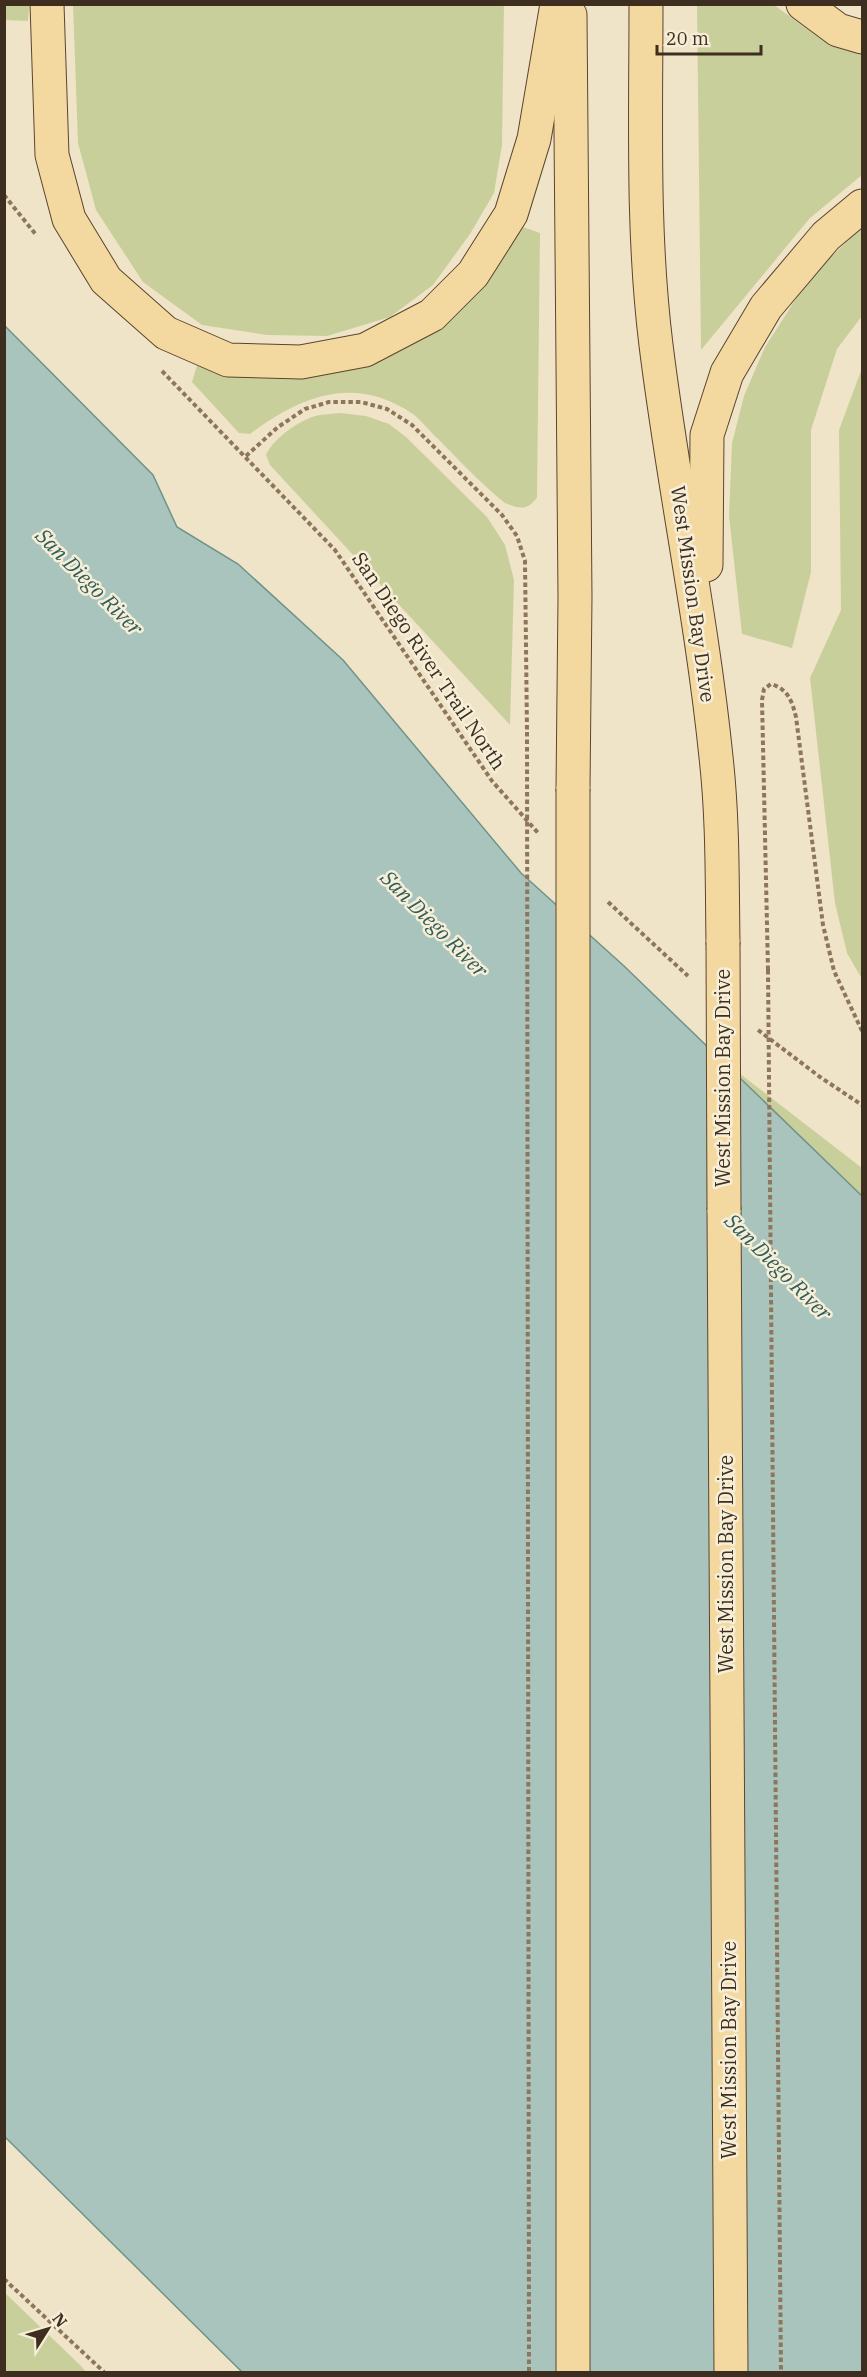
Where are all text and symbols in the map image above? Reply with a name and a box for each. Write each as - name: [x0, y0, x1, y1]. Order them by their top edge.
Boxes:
- scale bar: [657, 18, 760, 56]
- text: 20 m: [666, 27, 709, 50]
- street label: West Mission Bay Drive: [665, 484, 722, 704]
- water label: San Diego River: [29, 521, 150, 642]
- street label: San Diego River Trail North: [346, 547, 513, 775]
- water label: San Diego River: [374, 863, 495, 984]
- street label: West Mission Bay Drive: [709, 969, 736, 1187]
- water label: San Diego River: [718, 1206, 839, 1327]
- street label: West Mission Bay Drive: [712, 1455, 739, 1673]
- street label: West Mission Bay Drive: [715, 1941, 742, 2159]
- north arrow: [18, 2299, 78, 2359]
- text: N: [48, 2309, 72, 2331]

